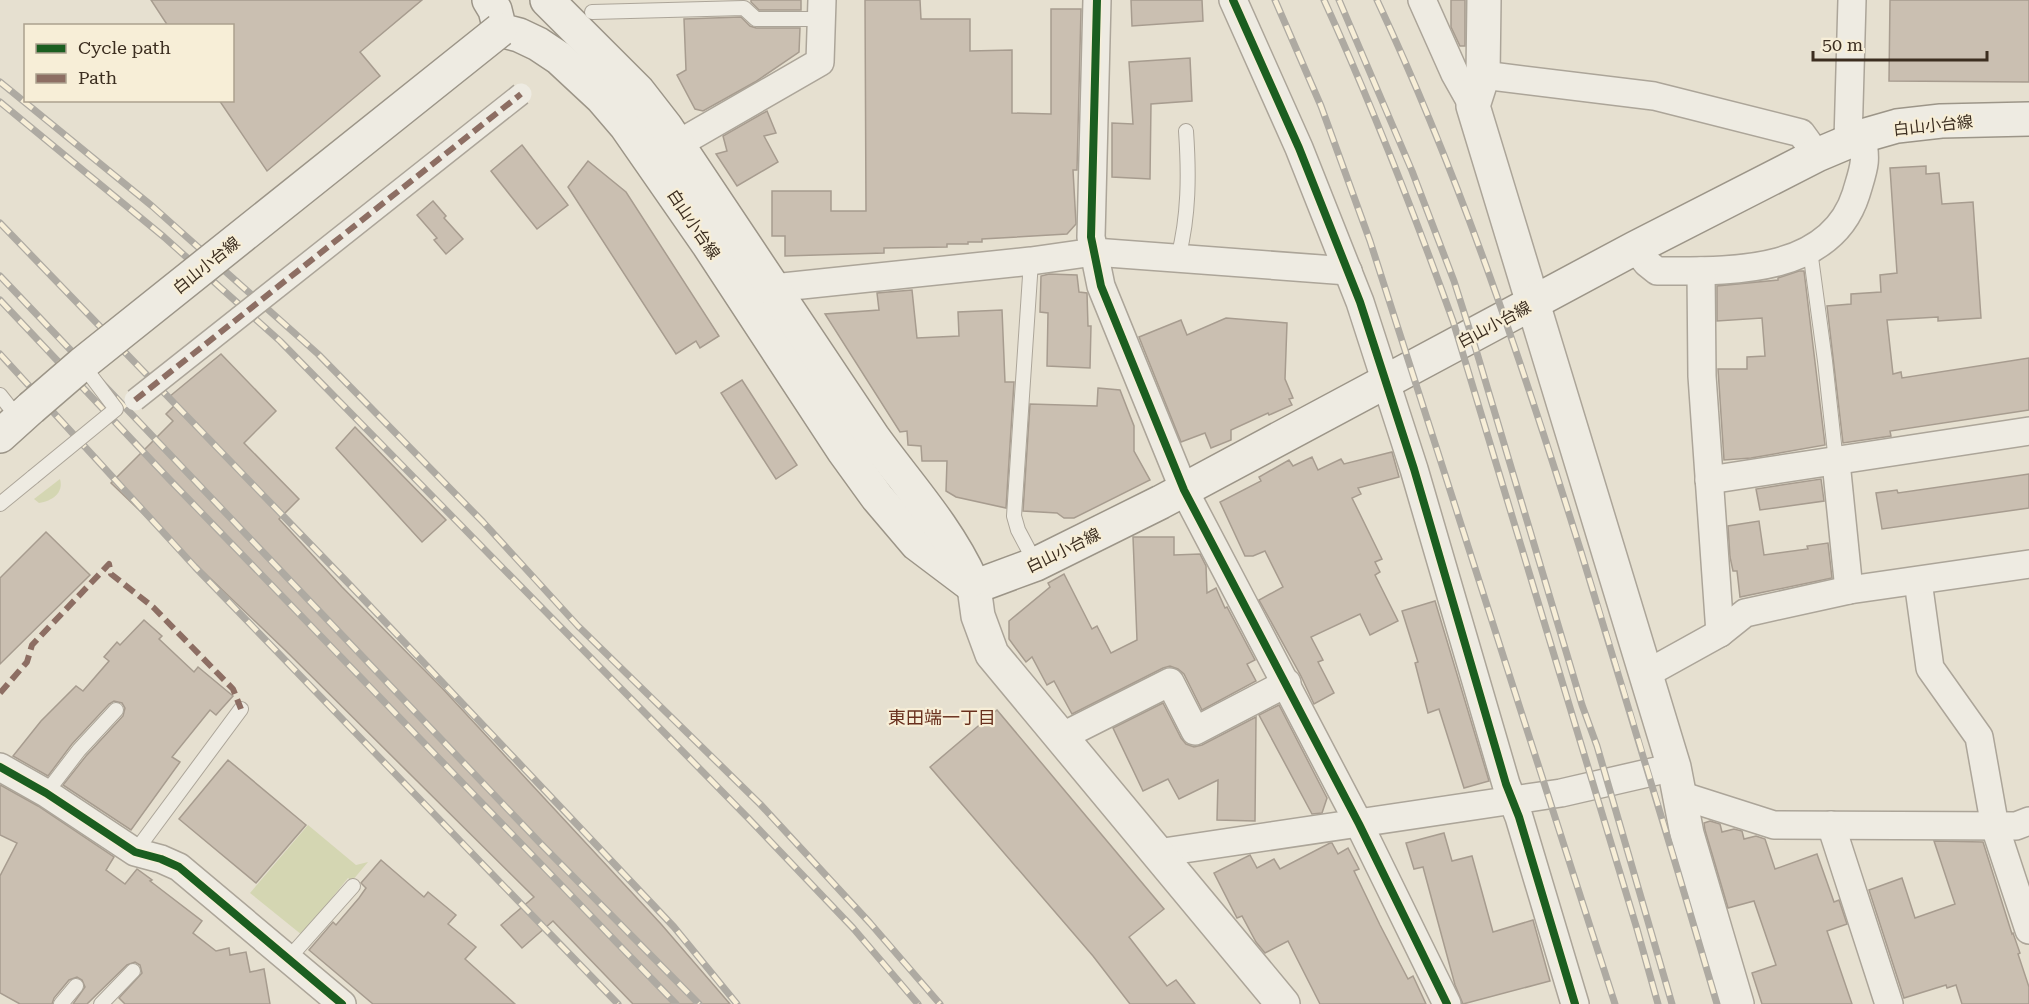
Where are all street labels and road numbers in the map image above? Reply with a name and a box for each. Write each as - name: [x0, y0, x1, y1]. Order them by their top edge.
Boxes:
- street label: 白山小台線: [1892, 112, 1974, 139]
- street label: 白山小台線: [663, 186, 724, 263]
- street label: 白山小台線: [169, 233, 243, 298]
- street label: 白山小台線: [1454, 297, 1534, 352]
- street label: 白山小台線: [1023, 524, 1103, 577]

